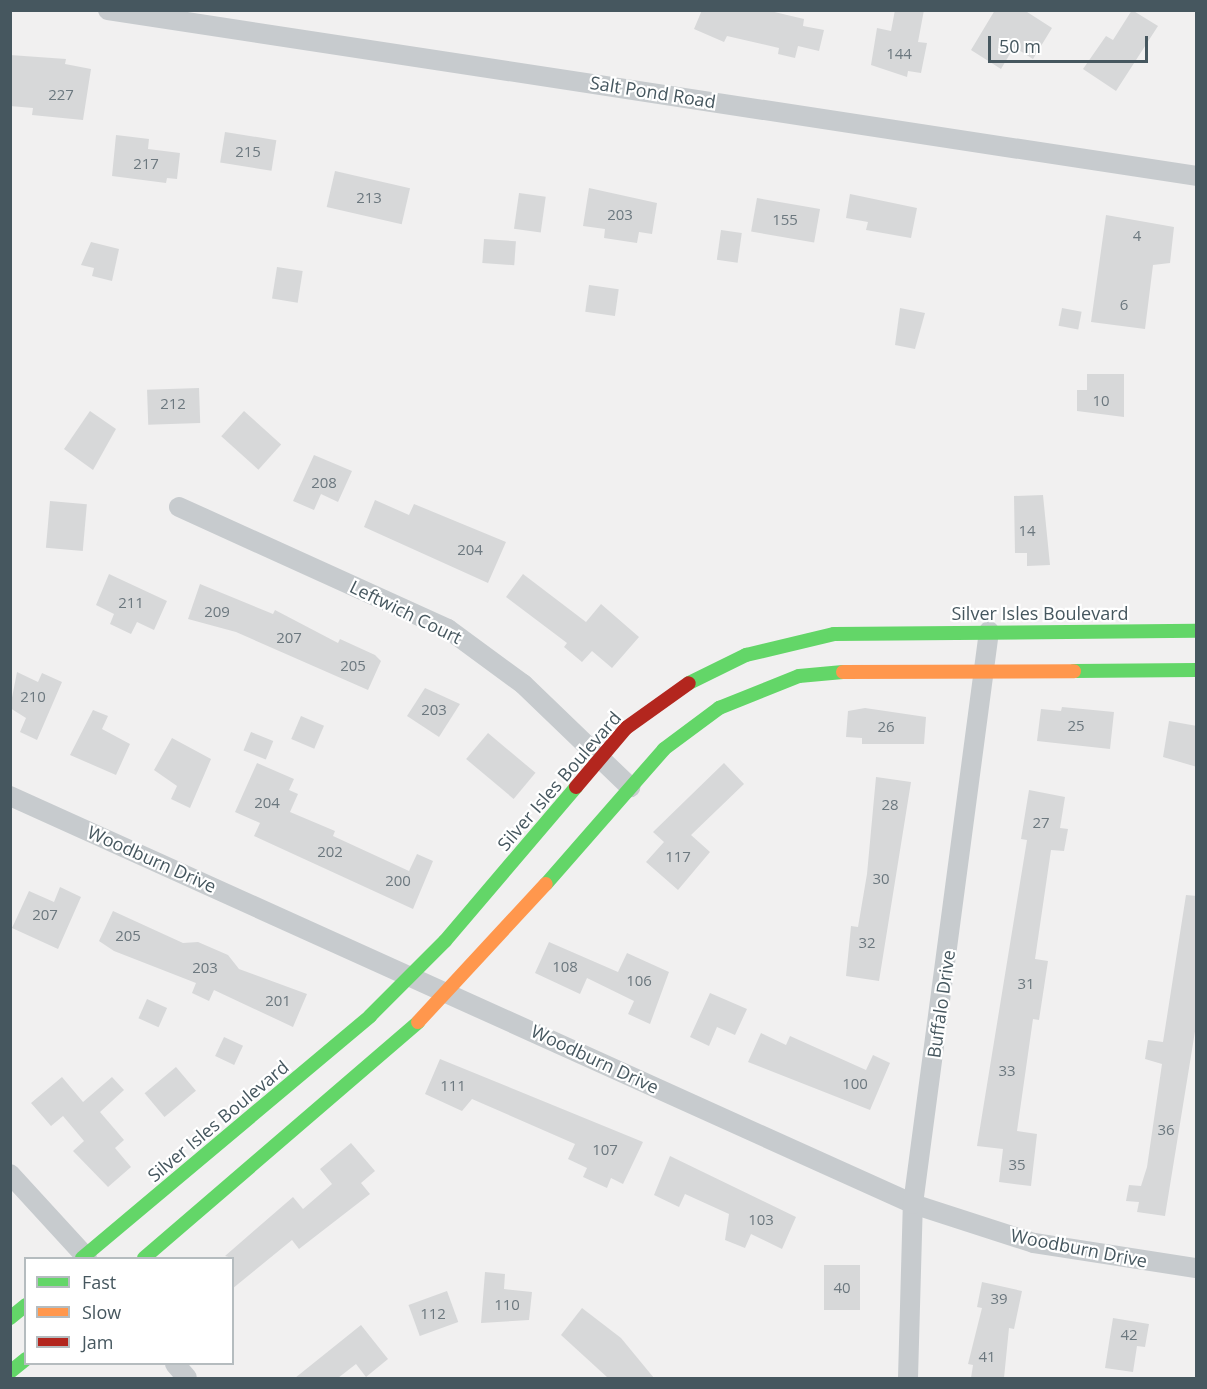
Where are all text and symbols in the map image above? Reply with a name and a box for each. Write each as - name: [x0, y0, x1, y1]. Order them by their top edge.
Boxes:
- scale bar: [991, 24, 1152, 62]
- text: 50 m: [999, 34, 1041, 58]
- house number: 144: [886, 45, 912, 63]
- street label: Salt Pond Road: [589, 71, 717, 113]
- house number: 227: [48, 86, 74, 104]
- house number: 215: [235, 143, 261, 161]
- house number: 217: [133, 155, 159, 173]
- house number: 213: [356, 189, 382, 207]
- house number: 203: [607, 206, 633, 224]
- house number: 155: [772, 211, 798, 229]
- house number: 4: [1133, 227, 1141, 245]
- house number: 6: [1120, 296, 1128, 314]
- house number: 10: [1092, 392, 1110, 410]
- house number: 212: [160, 395, 186, 413]
- house number: 208: [311, 474, 337, 492]
- house number: 14: [1018, 522, 1036, 540]
- house number: 204: [457, 541, 483, 559]
- street label: Leftwich Court: [347, 576, 465, 648]
- house number: 211: [118, 594, 144, 612]
- street label: Silver Isles Boulevard: [951, 602, 1129, 624]
- house number: 209: [204, 603, 230, 621]
- house number: 207: [276, 629, 302, 647]
- house number: 205: [340, 657, 366, 675]
- house number: 210: [20, 688, 46, 706]
- house number: 203: [421, 701, 447, 719]
- street label: Silver Isles Boulevard: [493, 707, 625, 855]
- house number: 25: [1067, 717, 1085, 735]
- house number: 26: [877, 718, 895, 736]
- house number: 204: [254, 794, 280, 812]
- house number: 28: [881, 796, 899, 814]
- house number: 27: [1032, 814, 1050, 832]
- street label: Woodburn Drive: [84, 821, 220, 897]
- house number: 202: [317, 843, 343, 861]
- house number: 117: [665, 848, 691, 866]
- house number: 30: [872, 870, 890, 888]
- house number: 200: [385, 872, 411, 890]
- house number: 207: [32, 906, 58, 924]
- house number: 205: [115, 927, 141, 945]
- house number: 32: [858, 934, 876, 952]
- street label: Buffalo Drive: [923, 949, 959, 1059]
- house number: 108: [552, 958, 578, 976]
- house number: 203: [192, 959, 218, 977]
- house number: 106: [626, 972, 652, 990]
- house number: 31: [1017, 975, 1035, 993]
- house number: 201: [265, 992, 291, 1010]
- street label: Woodburn Drive: [528, 1020, 662, 1098]
- street label: Silver Isles Boulevard: [143, 1056, 293, 1186]
- house number: 33: [998, 1062, 1016, 1080]
- house number: 100: [842, 1075, 868, 1093]
- house number: 111: [440, 1077, 466, 1095]
- house number: 36: [1157, 1121, 1175, 1139]
- house number: 107: [592, 1141, 618, 1159]
- house number: 35: [1008, 1156, 1026, 1174]
- house number: 103: [748, 1211, 774, 1229]
- street label: Woodburn Drive: [1009, 1224, 1149, 1272]
- legend: [24, 1257, 234, 1365]
- text: Fast: [82, 1270, 116, 1294]
- house number: 40: [833, 1279, 851, 1297]
- house number: 39: [990, 1290, 1008, 1308]
- house number: 110: [494, 1296, 520, 1314]
- text: Slow: [82, 1300, 121, 1324]
- house number: 112: [420, 1305, 446, 1323]
- house number: 42: [1120, 1326, 1138, 1344]
- text: Jam: [82, 1330, 114, 1354]
- house number: 41: [978, 1348, 996, 1366]

